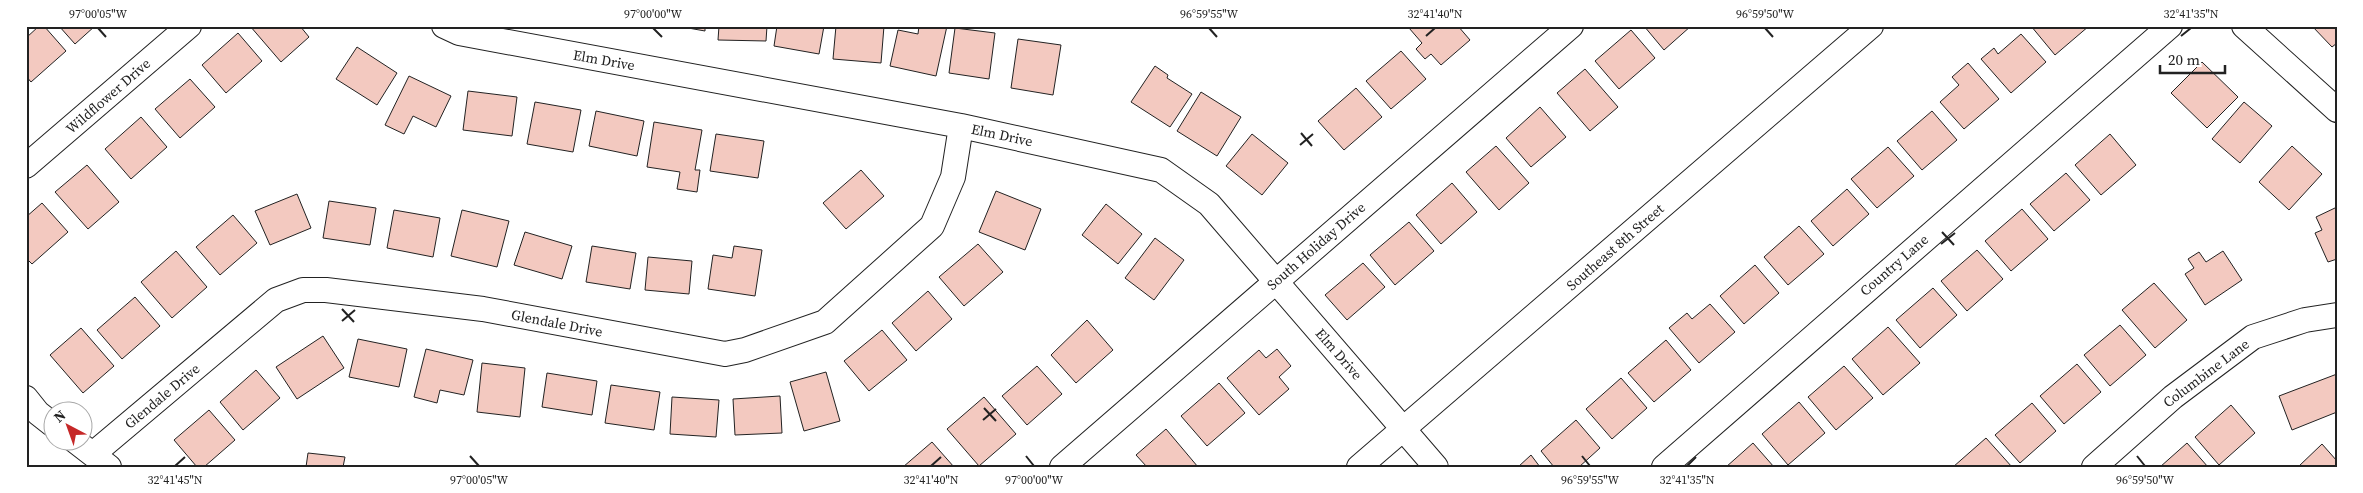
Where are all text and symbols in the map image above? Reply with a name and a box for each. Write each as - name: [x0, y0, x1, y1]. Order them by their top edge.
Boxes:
- text: 97°00'05"W: [69, 6, 127, 22]
- text: 97°00'00"W: [624, 6, 682, 22]
- text: 96°59'55"W: [1180, 6, 1238, 22]
- text: 32°41'40"N: [1407, 6, 1463, 22]
- text: 96°59'50"W: [1736, 6, 1794, 22]
- text: 32°41'35"N: [2163, 6, 2219, 22]
- scale bar: [2160, 42, 2226, 74]
- street label: Elm Drive: [572, 45, 636, 75]
- text: 20 m: [2168, 49, 2200, 70]
- street label: Wildflower Drive: [61, 54, 155, 138]
- street label: Elm Drive: [969, 119, 1035, 151]
- street label: South Holiday Drive: [1262, 198, 1370, 294]
- street label: Southeast 8th Street: [1562, 199, 1668, 295]
- street label: Country Lane: [1855, 230, 1933, 300]
- street label: Glendale Drive: [510, 304, 604, 342]
- street label: Elm Drive: [1311, 324, 1367, 384]
- street label: Columbine Lane: [2159, 334, 2253, 412]
- street label: Glendale Drive: [120, 359, 204, 433]
- north arrow: [42, 400, 92, 450]
- text: N: [49, 405, 70, 427]
- text: 32°41'45"N: [147, 472, 203, 488]
- text: 97°00'05"W: [450, 472, 508, 488]
- text: 32°41'40"N: [903, 472, 959, 488]
- text: 97°00'00"W: [1005, 472, 1063, 488]
- text: 96°59'55"W: [1561, 472, 1619, 488]
- text: 32°41'35"N: [1659, 472, 1715, 488]
- text: 96°59'50"W: [2116, 472, 2174, 488]

